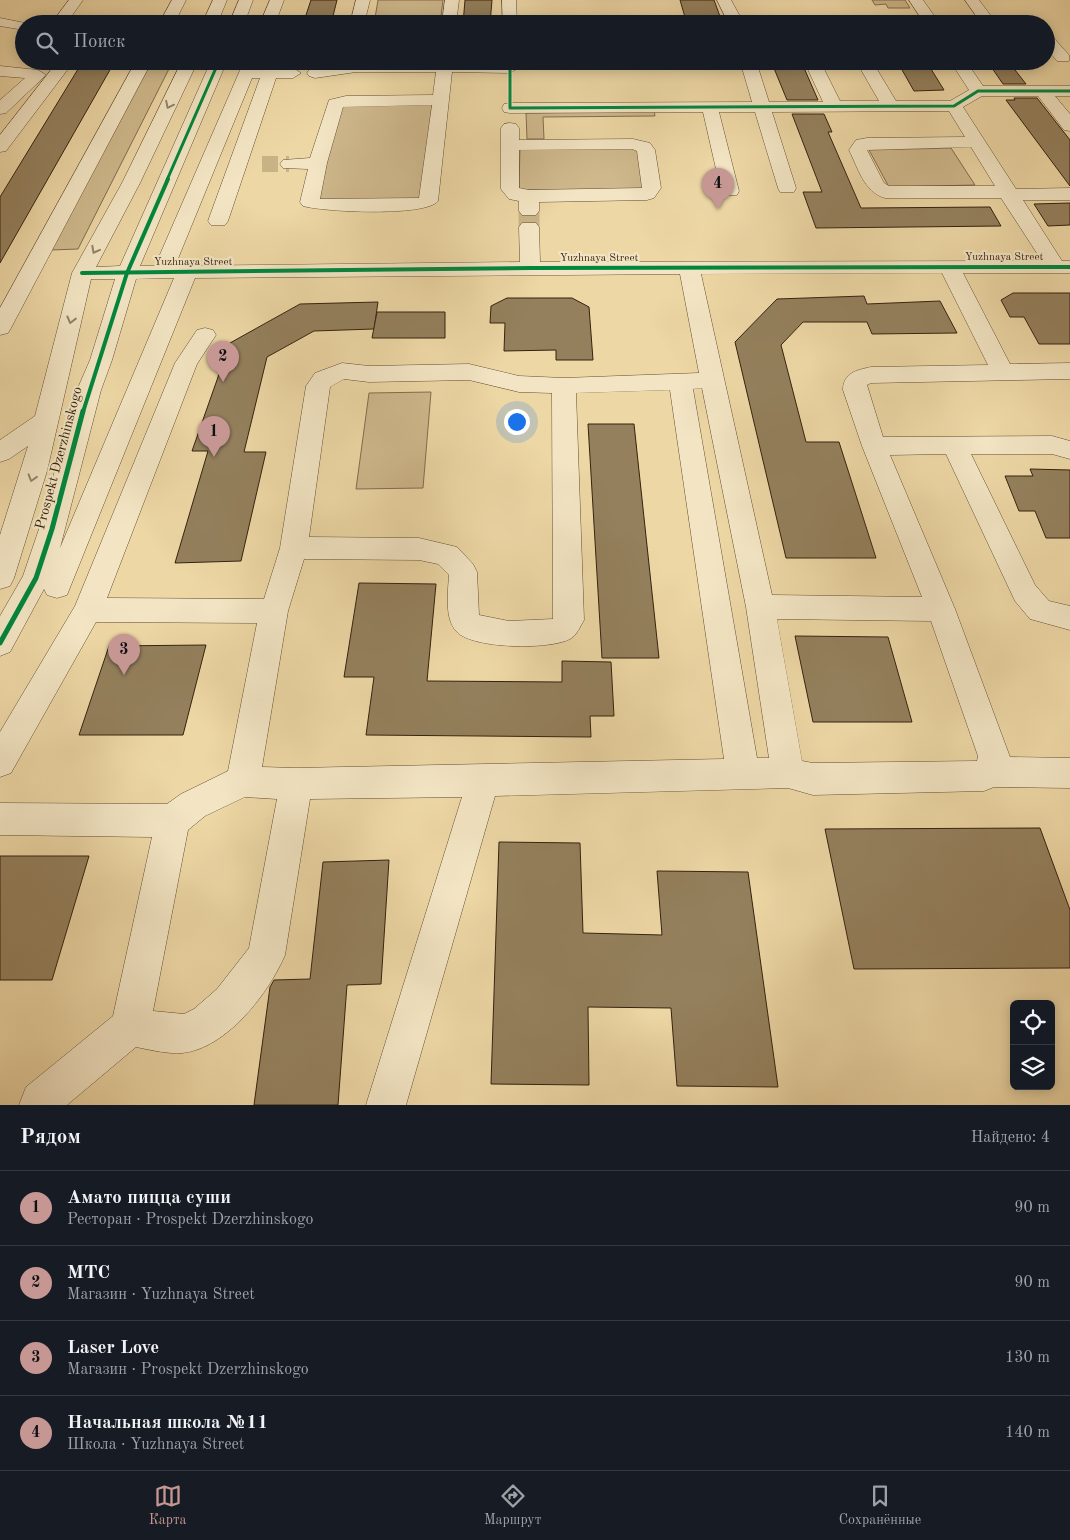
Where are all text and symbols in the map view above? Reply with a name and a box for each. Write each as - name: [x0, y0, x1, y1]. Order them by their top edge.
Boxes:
- search box: [15, 15, 1055, 70]
- icon: search: [33, 29, 61, 57]
- text: Поиск: [73, 33, 125, 52]
- one-way arrow: [165, 100, 175, 109]
- pin: 4: [702, 168, 734, 209]
- one-way arrow: [91, 244, 101, 253]
- street label: Yuzhnaya Street: [965, 252, 1043, 263]
- street label: Yuzhnaya Street: [560, 253, 638, 264]
- street label: Yuzhnaya Street: [154, 257, 232, 268]
- one-way arrow: [66, 316, 77, 325]
- pin: 2: [207, 341, 239, 382]
- street label: Prospekt Dzerzhinskogo: [33, 385, 85, 531]
- your location: [504, 409, 530, 435]
- pin: 1: [198, 416, 230, 457]
- one-way arrow: [27, 474, 37, 482]
- pin: 3: [108, 634, 140, 675]
- map controls: [1010, 1000, 1055, 1090]
- button: locate: [1010, 1000, 1055, 1045]
- button: layers: [1010, 1045, 1055, 1090]
- text: Рядом: [20, 1127, 81, 1148]
- text: Найдено: 4: [971, 1130, 1050, 1146]
- text: Амато пицца суши: [67, 1189, 231, 1208]
- text: 1: [31, 1200, 41, 1216]
- text: 90 m: [1014, 1200, 1050, 1216]
- text: Ресторан · Prospekt Dzerzhinskogo: [67, 1212, 314, 1228]
- text: МТС: [67, 1264, 110, 1283]
- text: 2: [31, 1275, 41, 1291]
- text: 90 m: [1014, 1275, 1050, 1291]
- text: Магазин · Yuzhnaya Street: [67, 1287, 255, 1303]
- text: Laser Love: [67, 1339, 159, 1358]
- text: 3: [31, 1350, 41, 1366]
- text: 130 m: [1005, 1350, 1050, 1366]
- text: Магазин · Prospekt Dzerzhinskogo: [67, 1362, 309, 1378]
- text: Начальная школа №11: [67, 1414, 268, 1433]
- text: 4: [31, 1425, 41, 1441]
- text: 140 m: [1005, 1425, 1050, 1441]
- text: Школа · Yuzhnaya Street: [67, 1437, 244, 1453]
- tab: Карта: [149, 1482, 187, 1529]
- tab: Маршрут: [484, 1482, 541, 1529]
- tab: Сохранённые: [839, 1482, 921, 1529]

